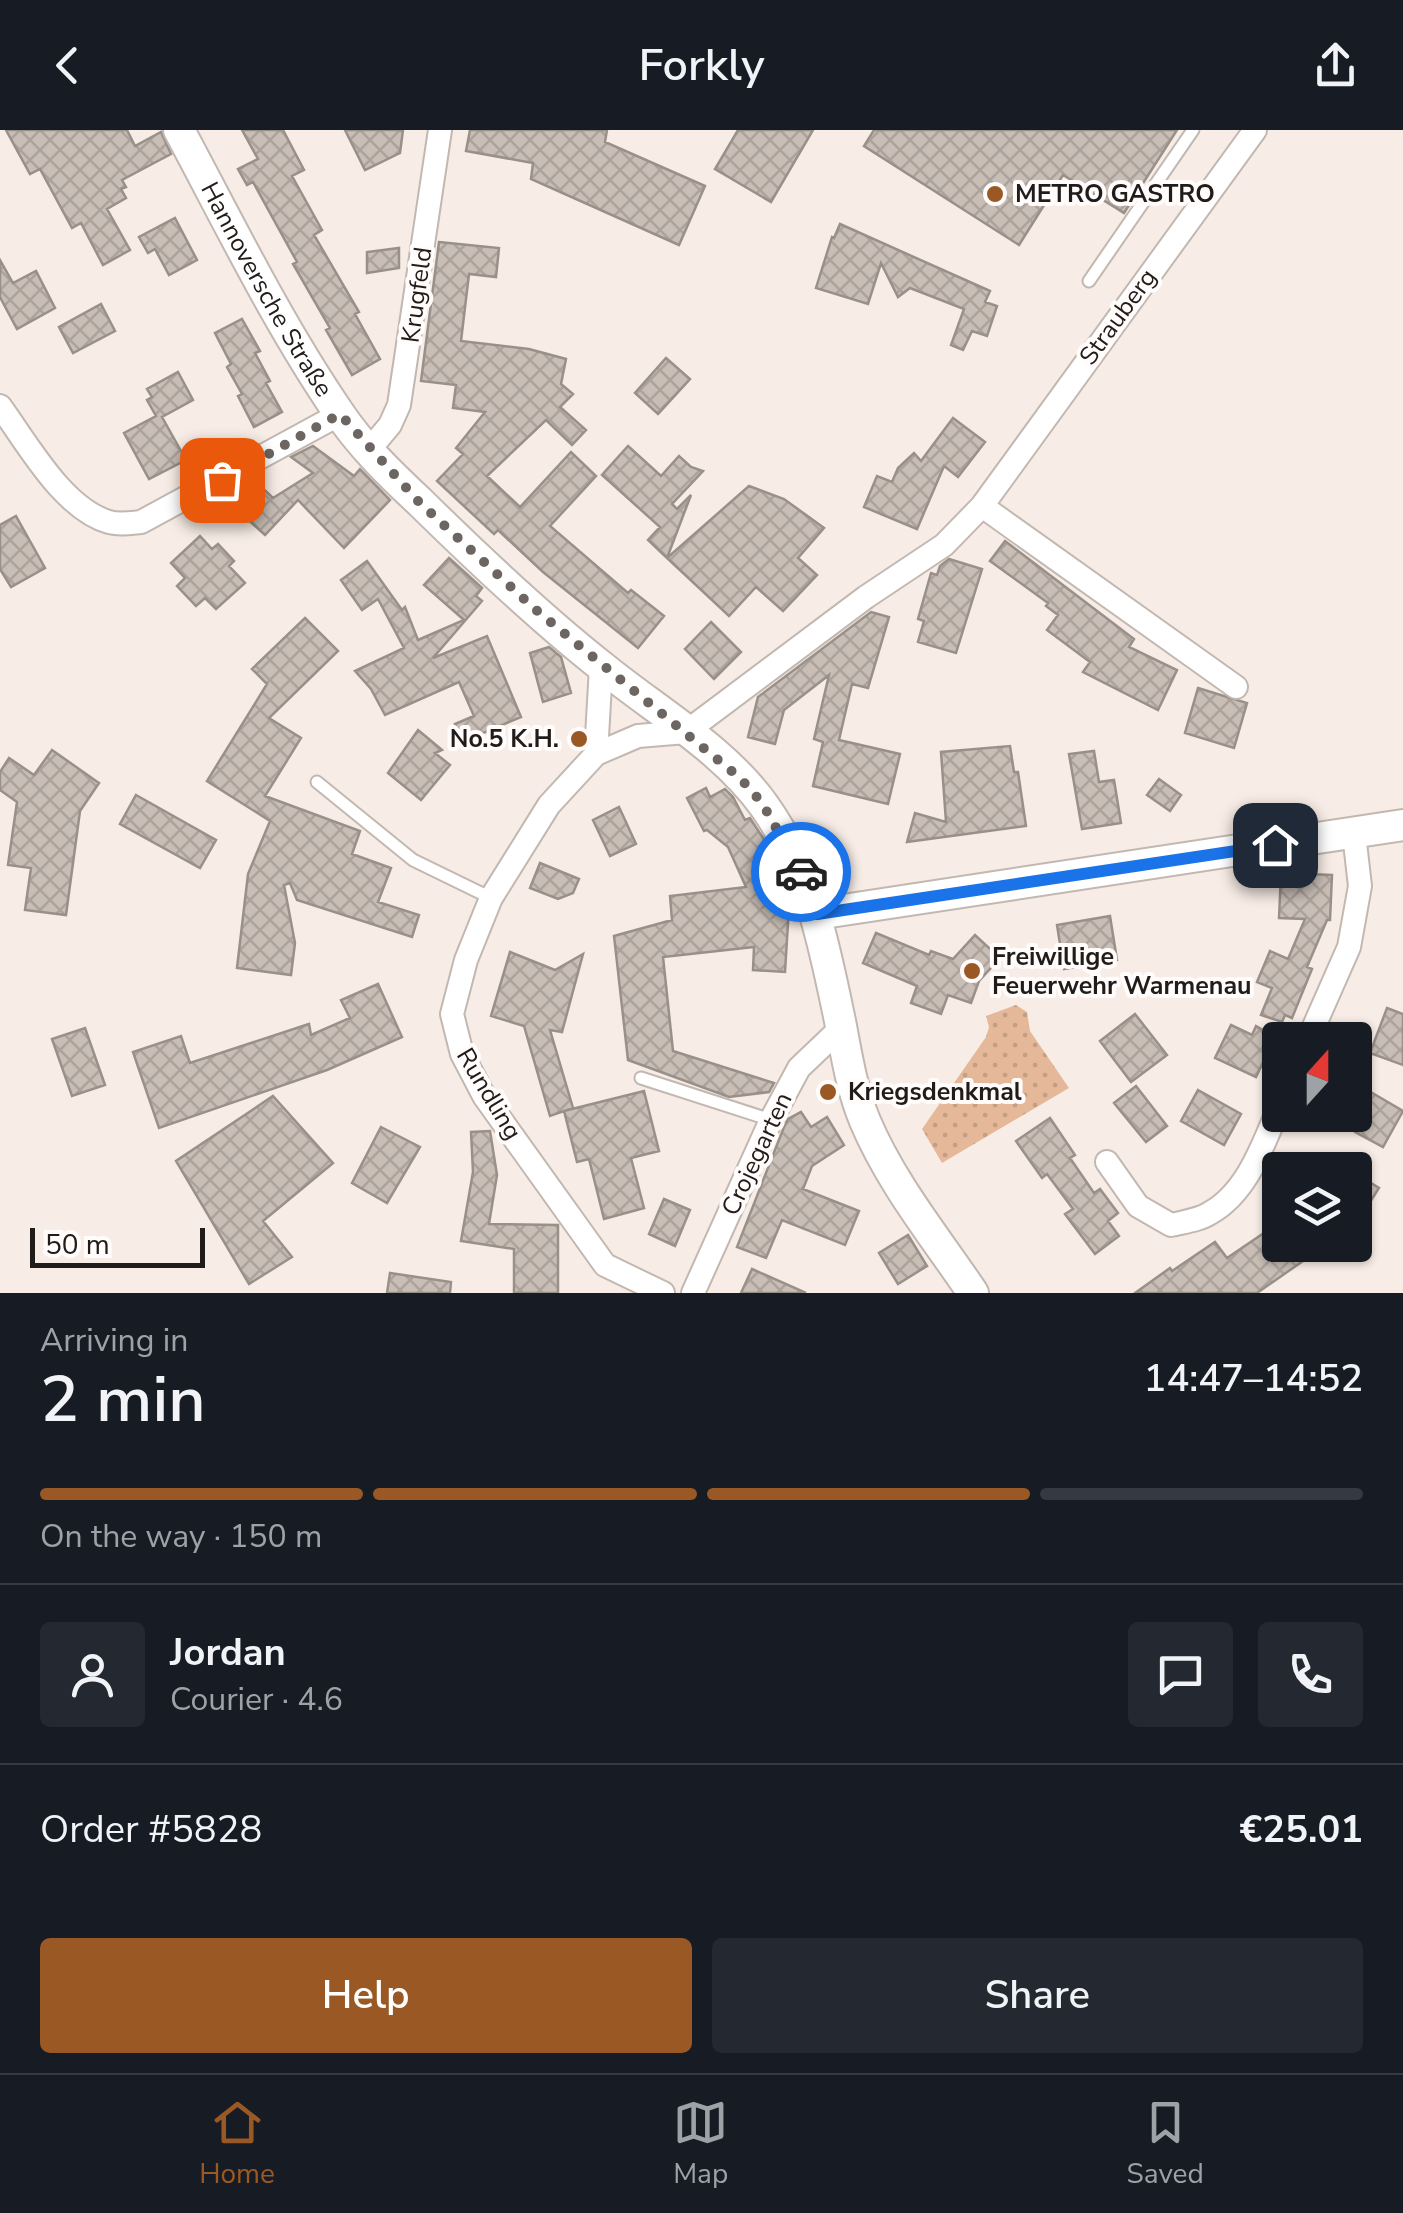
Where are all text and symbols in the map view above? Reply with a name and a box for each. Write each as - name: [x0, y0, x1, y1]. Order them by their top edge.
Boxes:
- text: Forkly: [638, 35, 765, 96]
- icon: back: [40, 38, 95, 93]
- icon: share: [1308, 38, 1363, 93]
- street label: Hannoversche Straße: [193, 176, 341, 404]
- place label: METRO GASTRO: [1015, 177, 1215, 211]
- marker: METRO GASTRO: [984, 183, 1006, 205]
- street label: Krugfeld: [393, 245, 441, 345]
- street label: Strauberg: [1071, 262, 1165, 372]
- pin: [180, 438, 265, 523]
- icon: bag: [195, 453, 250, 508]
- place label: No.5 K.H.: [450, 722, 559, 756]
- marker: No.5 K.H.: [568, 728, 590, 750]
- pin: [1233, 803, 1318, 888]
- icon: home: [1248, 818, 1303, 873]
- courier: [751, 822, 851, 922]
- icon: car: [774, 845, 829, 900]
- place label: Freiwillige Feuerwehr Warmenau: [992, 940, 1252, 1003]
- marker: Freiwillige Feuerwehr Warmenau: [961, 960, 983, 982]
- north arrow: [1262, 1022, 1372, 1132]
- map controls: [1262, 1022, 1372, 1262]
- street label: Rundling: [448, 1042, 530, 1146]
- place label: Kriegsdenkmal: [848, 1075, 1022, 1109]
- marker: Kriegsdenkmal: [817, 1081, 839, 1103]
- street label: Crojegarten: [714, 1087, 800, 1221]
- button: layers: [1262, 1152, 1372, 1262]
- scale bar: [30, 1223, 205, 1268]
- text: 50 m: [45, 1226, 110, 1264]
- text: Arriving in: [40, 1319, 188, 1362]
- text: 14:47–14:52: [1144, 1353, 1363, 1404]
- text: 2 min: [40, 1355, 206, 1444]
- text: On the way · 150 m: [40, 1515, 322, 1558]
- button: person: [40, 1622, 145, 1727]
- button: chat: [1128, 1622, 1233, 1727]
- button: phone: [1258, 1622, 1363, 1727]
- text: Jordan: [170, 1627, 286, 1678]
- text: Courier · 4.6: [170, 1678, 343, 1721]
- text: Order #5828: [40, 1804, 262, 1855]
- text: €25.01: [1240, 1804, 1363, 1855]
- button: Help: [40, 1938, 692, 2053]
- button: Share: [712, 1938, 1363, 2053]
- tab: Home: [199, 2095, 275, 2193]
- tab: Map: [673, 2095, 728, 2193]
- tab: Saved: [1126, 2095, 1204, 2193]

